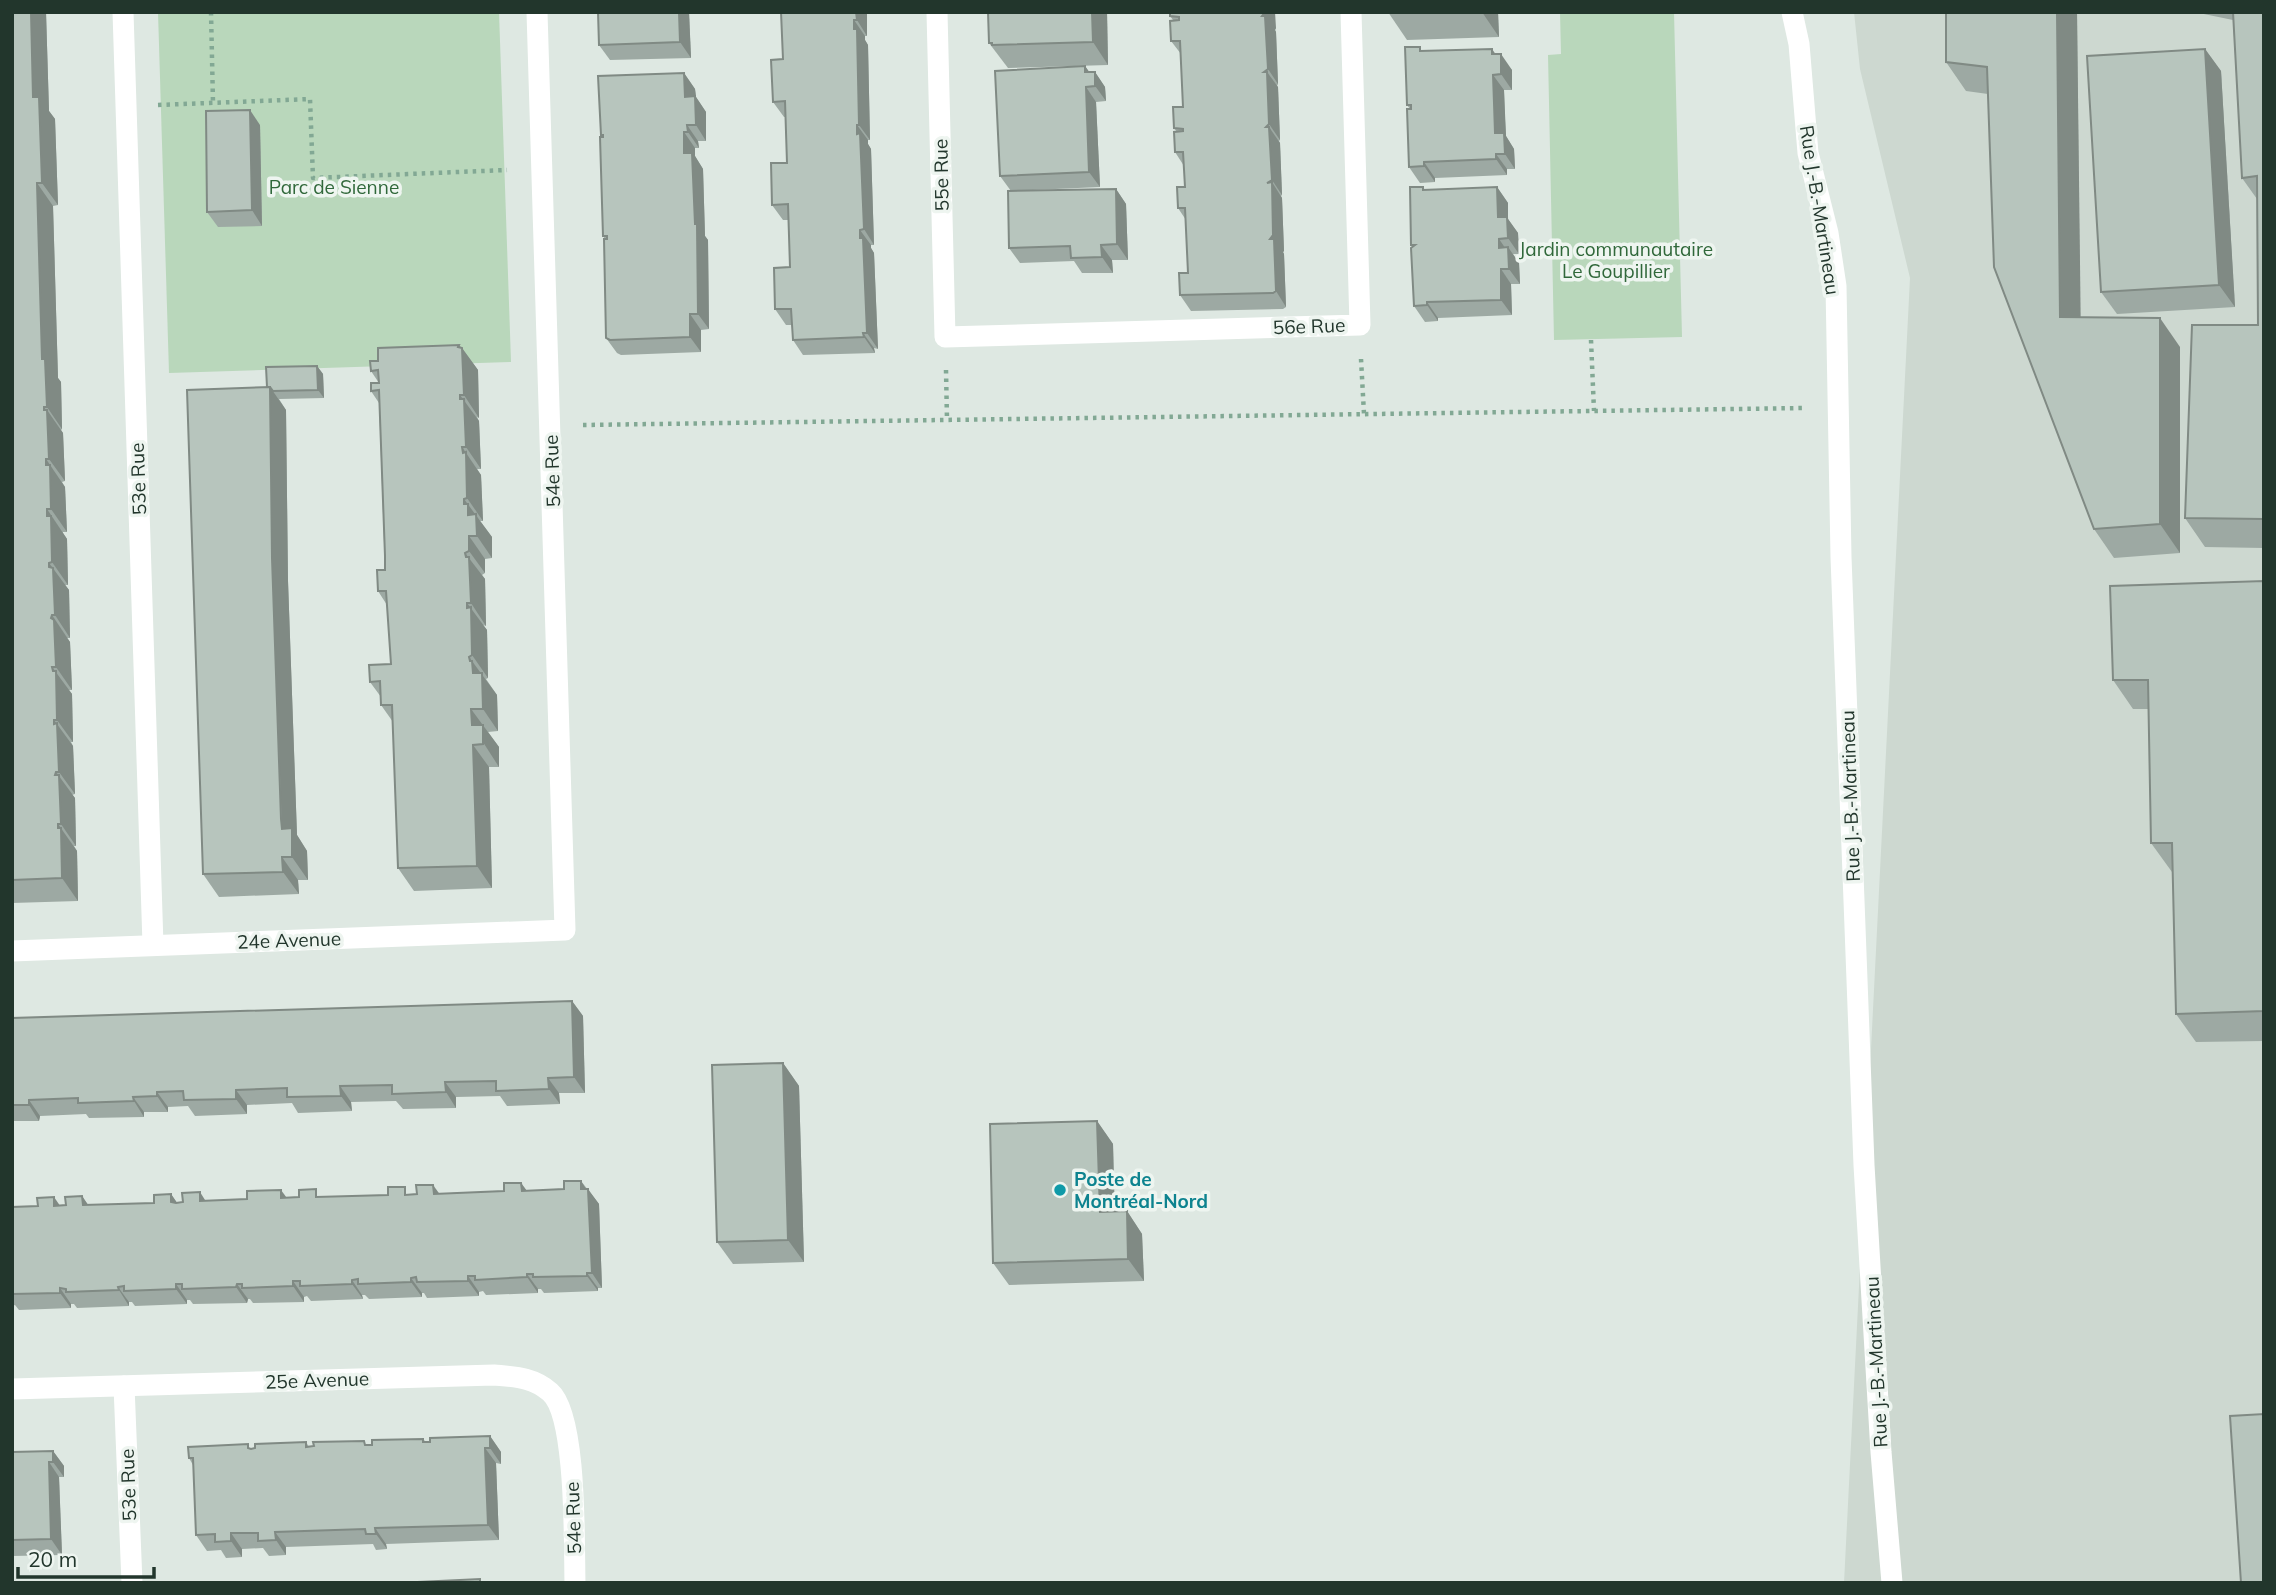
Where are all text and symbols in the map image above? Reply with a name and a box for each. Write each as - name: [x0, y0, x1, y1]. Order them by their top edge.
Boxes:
- street label: Rue J.-B.-Martineau: [1795, 123, 1845, 297]
- street label: 55e Rue: [928, 139, 954, 211]
- park label: Parc de Sienne: [269, 175, 399, 199]
- park label: Jardin communautaire Le Goupillier: [1519, 237, 1713, 283]
- street label: 56e Rue: [1272, 313, 1346, 339]
- street label: 54e Rue: [539, 434, 565, 508]
- street label: 53e Rue: [125, 442, 151, 516]
- street label: Rue J.-B.-Martineau: [1835, 710, 1865, 882]
- street label: 24e Avenue: [236, 926, 342, 954]
- place label: Poste de Montréal-Nord: [1074, 1167, 1208, 1213]
- marker: Poste de Montréal-Nord: [1052, 1182, 1068, 1198]
- street label: Rue J.-B.-Martineau: [1860, 1276, 1892, 1448]
- street label: 25e Avenue: [264, 1366, 370, 1394]
- street label: 53e Rue: [115, 1448, 141, 1522]
- street label: 54e Rue: [560, 1481, 586, 1555]
- scale bar: [18, 1536, 154, 1580]
- text: 20 m: [28, 1546, 77, 1572]

